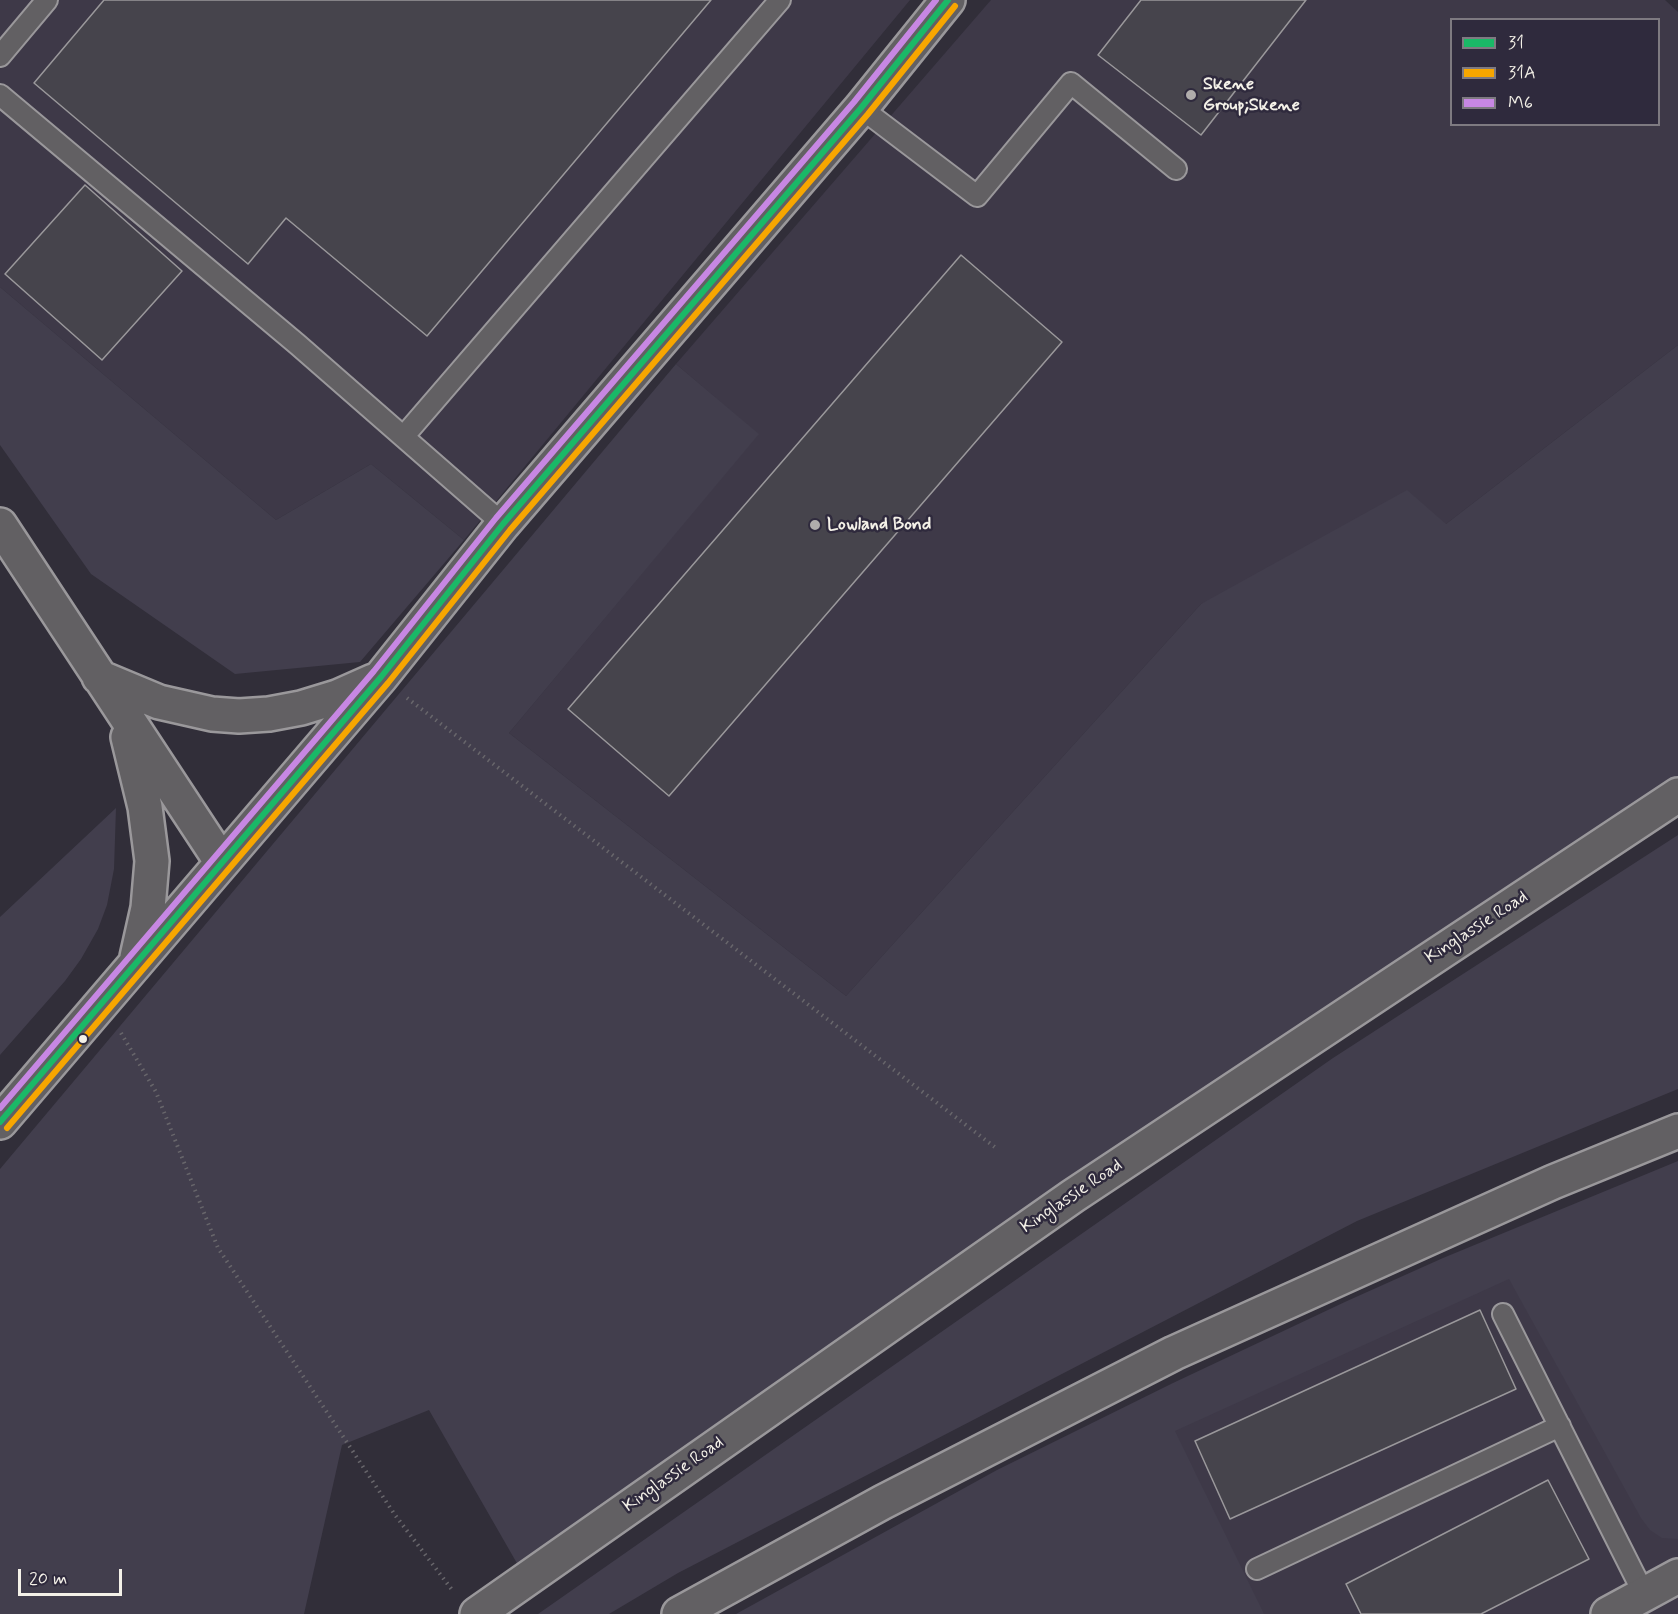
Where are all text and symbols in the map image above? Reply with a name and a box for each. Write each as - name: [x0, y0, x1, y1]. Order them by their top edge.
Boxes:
- legend: [1450, 18, 1660, 126]
- text: 31: [1508, 31, 1524, 55]
- text: 31A: [1508, 61, 1536, 85]
- place label: Skene Group;Skene: [1203, 74, 1300, 116]
- marker: Skene Group;Skene: [1184, 88, 1198, 102]
- text: M6: [1508, 91, 1533, 115]
- place label: Lowland Bond: [827, 514, 931, 536]
- marker: Lowland Bond: [808, 518, 822, 532]
- street label: Kinglassie Road: [1422, 887, 1532, 969]
- unlabelled marker: [77, 1033, 89, 1045]
- street label: Kinglassie Road: [1017, 1155, 1127, 1239]
- street label: Kinglassie Road: [620, 1432, 728, 1518]
- scale bar: [21, 1557, 124, 1595]
- text: 20 m: [29, 1567, 67, 1591]

